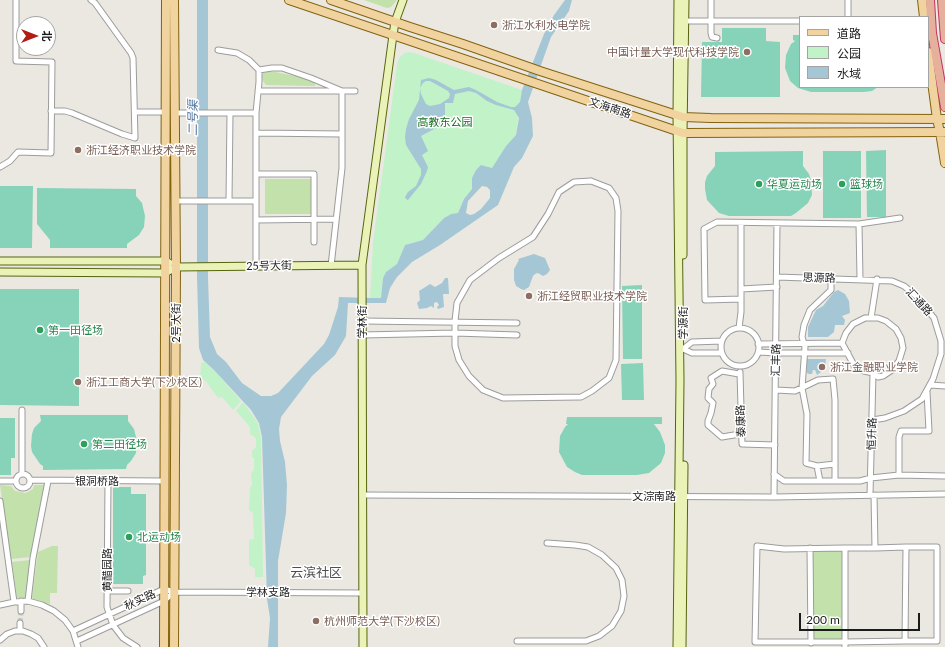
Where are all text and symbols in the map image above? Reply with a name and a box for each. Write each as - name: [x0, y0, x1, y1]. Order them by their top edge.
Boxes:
- north arrow: [16, 16, 56, 56]
- legend: [799, 16, 929, 88]
- place label: 浙江水利水电学院: [502, 18, 590, 32]
- marker: 浙江水利水电学院: [489, 20, 499, 30]
- text: 道路: [837, 26, 861, 41]
- text: 北: [41, 31, 54, 42]
- place label: 中国计量大学现代科技学院: [607, 45, 739, 59]
- text: 公园: [837, 46, 861, 61]
- marker: 中国计量大学现代科技学院: [742, 47, 752, 57]
- text: 水域: [837, 66, 861, 81]
- street label: 文海南路: [587, 95, 633, 121]
- water label: 二号渠: [186, 100, 200, 136]
- park label: 高教东公园: [418, 115, 472, 129]
- place label: 浙江经济职业技术学院: [86, 143, 196, 157]
- marker: 浙江经济职业技术学院: [73, 145, 83, 155]
- place label: 华夏运动场: [767, 177, 822, 191]
- place label: 篮球场: [850, 177, 883, 191]
- marker: 华夏运动场: [754, 179, 764, 189]
- marker: 篮球场: [837, 179, 847, 189]
- street label: 25号大街: [246, 259, 292, 273]
- street label: 思源路: [802, 271, 836, 285]
- street label: 汇通路: [903, 285, 935, 319]
- place label: 浙江经贸职业技术学院: [537, 289, 647, 303]
- marker: 浙江经贸职业技术学院: [524, 291, 534, 301]
- street label: 2号大街: [169, 303, 183, 343]
- street label: 学林街: [355, 306, 369, 338]
- street label: 学源街: [676, 307, 690, 339]
- place label: 第一田径场: [48, 323, 103, 337]
- marker: 第一田径场: [35, 325, 45, 335]
- street label: 汇丰路: [769, 343, 783, 377]
- place label: 浙江金融职业学院: [830, 360, 918, 374]
- marker: 浙江金融职业学院: [817, 362, 827, 372]
- place label: 浙江工商大学(下沙校区): [86, 375, 202, 389]
- marker: 浙江工商大学(下沙校区): [73, 377, 83, 387]
- street label: 泰康路: [734, 404, 748, 438]
- street label: 恒升路: [865, 417, 879, 451]
- place label: 第二田径场: [92, 437, 147, 451]
- marker: 第二田径场: [79, 439, 89, 449]
- street label: 银洞桥路: [75, 474, 119, 488]
- street label: 文淙南路: [632, 489, 676, 503]
- place label: 北运动场: [137, 530, 181, 544]
- marker: 北运动场: [124, 532, 134, 542]
- street label: 黄醋园路: [100, 548, 114, 592]
- district label: 云滨社区: [290, 565, 342, 581]
- street label: 学林支路: [246, 585, 290, 599]
- street label: 秋实路: [122, 587, 158, 613]
- scale bar: [801, 605, 922, 631]
- text: 200 m: [806, 612, 840, 627]
- place label: 杭州师范大学(下沙校区): [324, 614, 440, 628]
- marker: 杭州师范大学(下沙校区): [311, 616, 321, 626]

